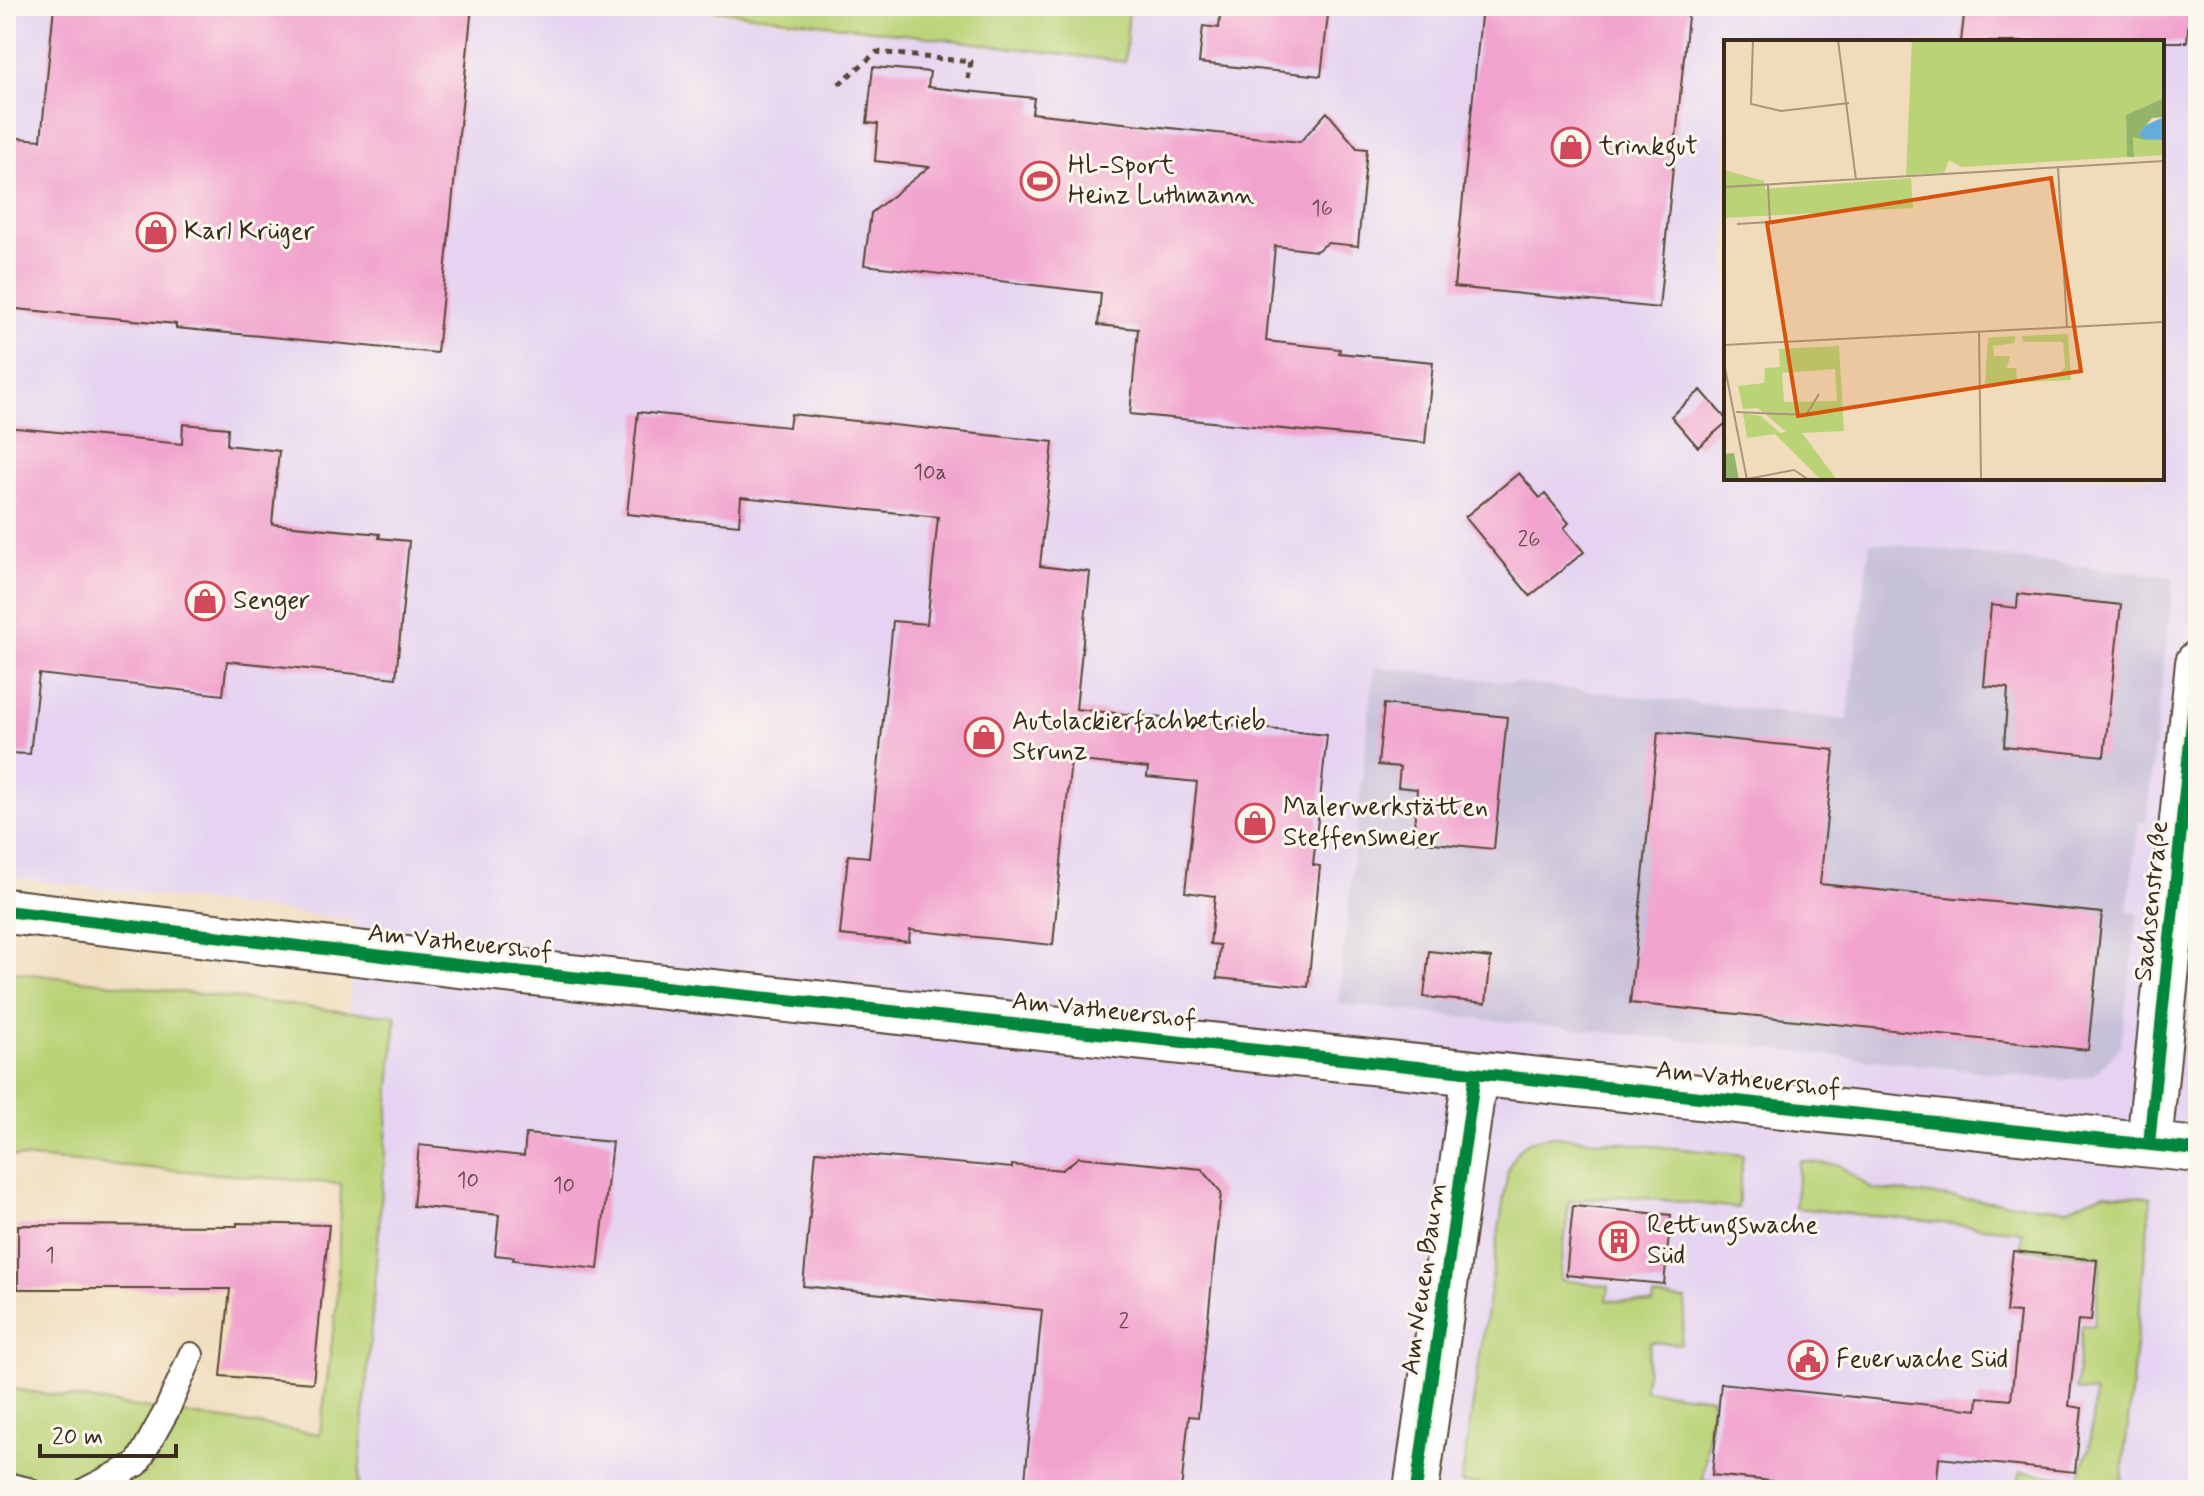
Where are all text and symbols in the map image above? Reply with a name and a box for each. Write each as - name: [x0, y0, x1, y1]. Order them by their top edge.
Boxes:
- inset map: [1724, 40, 2164, 480]
- shop icon: trinkgut: [1550, 126, 1592, 168]
- place label: trinkgut: [1598, 130, 1698, 167]
- place label: HL-Sport Heinz Luthmann: [1068, 149, 1255, 213]
- sports icon: HL-Sport Heinz Luthmann: [1019, 160, 1061, 202]
- house number: 16: [1311, 195, 1333, 223]
- shop icon: Karl Krüger: [135, 211, 177, 253]
- place label: Karl Krüger: [184, 215, 315, 249]
- house number: 10a: [913, 459, 947, 487]
- house number: 26: [1518, 526, 1540, 554]
- shop icon: Senger: [184, 580, 226, 622]
- place label: Senger: [233, 584, 310, 620]
- place label: Autolackierfachbetrieb Strunz: [1012, 705, 1266, 769]
- shop icon: Autolackierfachbetrieb Strunz: [963, 716, 1005, 758]
- place label: Malerwerkstätten Steffensmeier: [1283, 791, 1488, 855]
- shop icon: Malerwerkstätten Steffensmeier: [1234, 802, 1276, 844]
- street label: Sachsenstraße: [2127, 819, 2177, 983]
- street label: Am Vatheuershof: [366, 916, 554, 970]
- street label: Am Vatheuershof: [1010, 984, 1198, 1038]
- street label: Am Vatheuershof: [1654, 1053, 1842, 1107]
- house number: 10: [457, 1167, 479, 1195]
- house number: 10: [553, 1172, 575, 1200]
- street label: Am Neuen Baum: [1394, 1181, 1454, 1377]
- place label: Rettungswache Süd: [1647, 1209, 1818, 1273]
- building icon: Rettungswache Süd: [1598, 1220, 1640, 1262]
- house number: 1: [45, 1242, 55, 1270]
- house number: 2: [1119, 1308, 1130, 1336]
- public building icon: Feuerwache Süd: [1787, 1339, 1829, 1381]
- place label: Feuerwache Süd: [1836, 1343, 2008, 1377]
- scale bar: [40, 1408, 176, 1458]
- text: 20 m: [52, 1422, 103, 1453]

